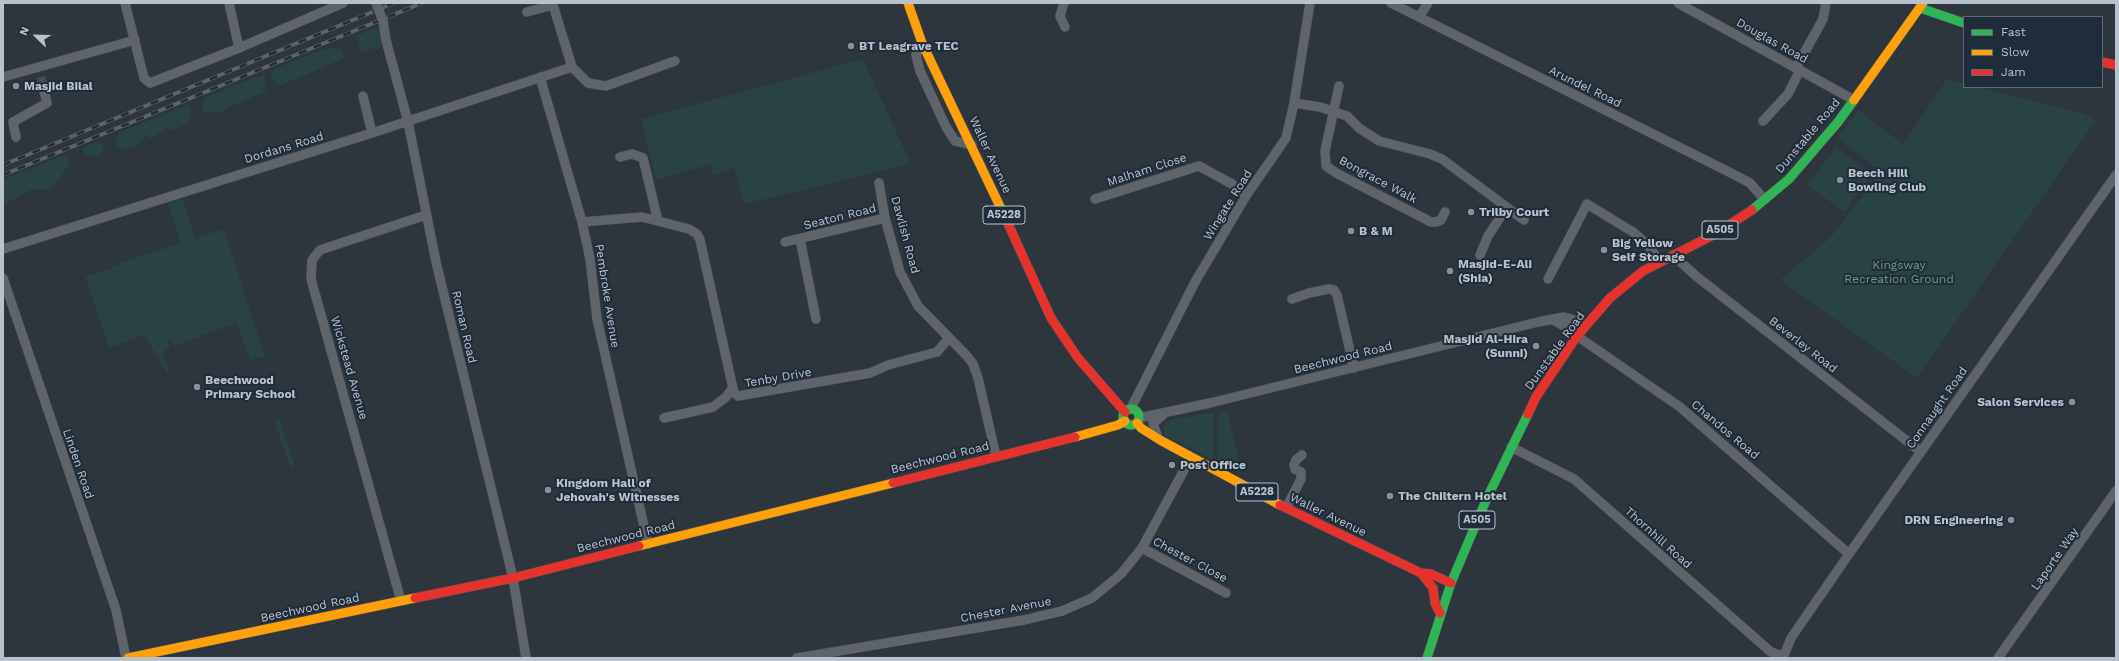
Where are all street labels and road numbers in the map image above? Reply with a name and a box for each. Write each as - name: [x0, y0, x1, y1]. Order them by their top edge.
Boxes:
- street label: Douglas Road: [1734, 15, 1810, 67]
- street label: Arundel Road: [1546, 63, 1624, 111]
- street label: Dunstable Road: [1773, 96, 1843, 176]
- street label: Waller Avenue: [966, 114, 1014, 196]
- street label: Dordans Road: [243, 129, 325, 167]
- street label: Malham Close: [1105, 150, 1189, 190]
- street label: Bongrace Walk: [1336, 153, 1420, 207]
- street label: Wingate Road: [1201, 167, 1255, 243]
- street label: Dawlish Road: [888, 195, 922, 275]
- street label: Seaton Road: [802, 201, 878, 233]
- road number: A5228: [983, 206, 1025, 224]
- road number: A505: [1702, 221, 1738, 239]
- street label: Pembroke Avenue: [592, 243, 622, 349]
- street label: Roman Road: [449, 289, 479, 365]
- street label: Dunstable Road: [1522, 309, 1588, 393]
- street label: Wickstead Avenue: [327, 314, 371, 422]
- street label: Beverley Road: [1766, 314, 1840, 376]
- street label: Beechwood Road: [1292, 339, 1394, 377]
- street label: Connaught Road: [1903, 364, 1971, 452]
- street label: Tenby Drive: [743, 365, 813, 391]
- street label: Chandos Road: [1688, 397, 1762, 463]
- street label: Linden Road: [59, 427, 97, 501]
- street label: Beechwood Road: [889, 439, 991, 477]
- road number: A5228: [1236, 483, 1278, 501]
- street label: Waller Avenue: [1287, 490, 1369, 540]
- street label: Thornhill Road: [1621, 504, 1695, 572]
- road number: A505: [1459, 511, 1495, 529]
- street label: Beechwood Road: [575, 518, 677, 556]
- street label: Laporte Way: [2028, 525, 2082, 593]
- street label: Chester Close: [1150, 534, 1230, 586]
- street label: Beechwood Road: [259, 590, 361, 626]
- street label: Chester Avenue: [959, 594, 1053, 626]

